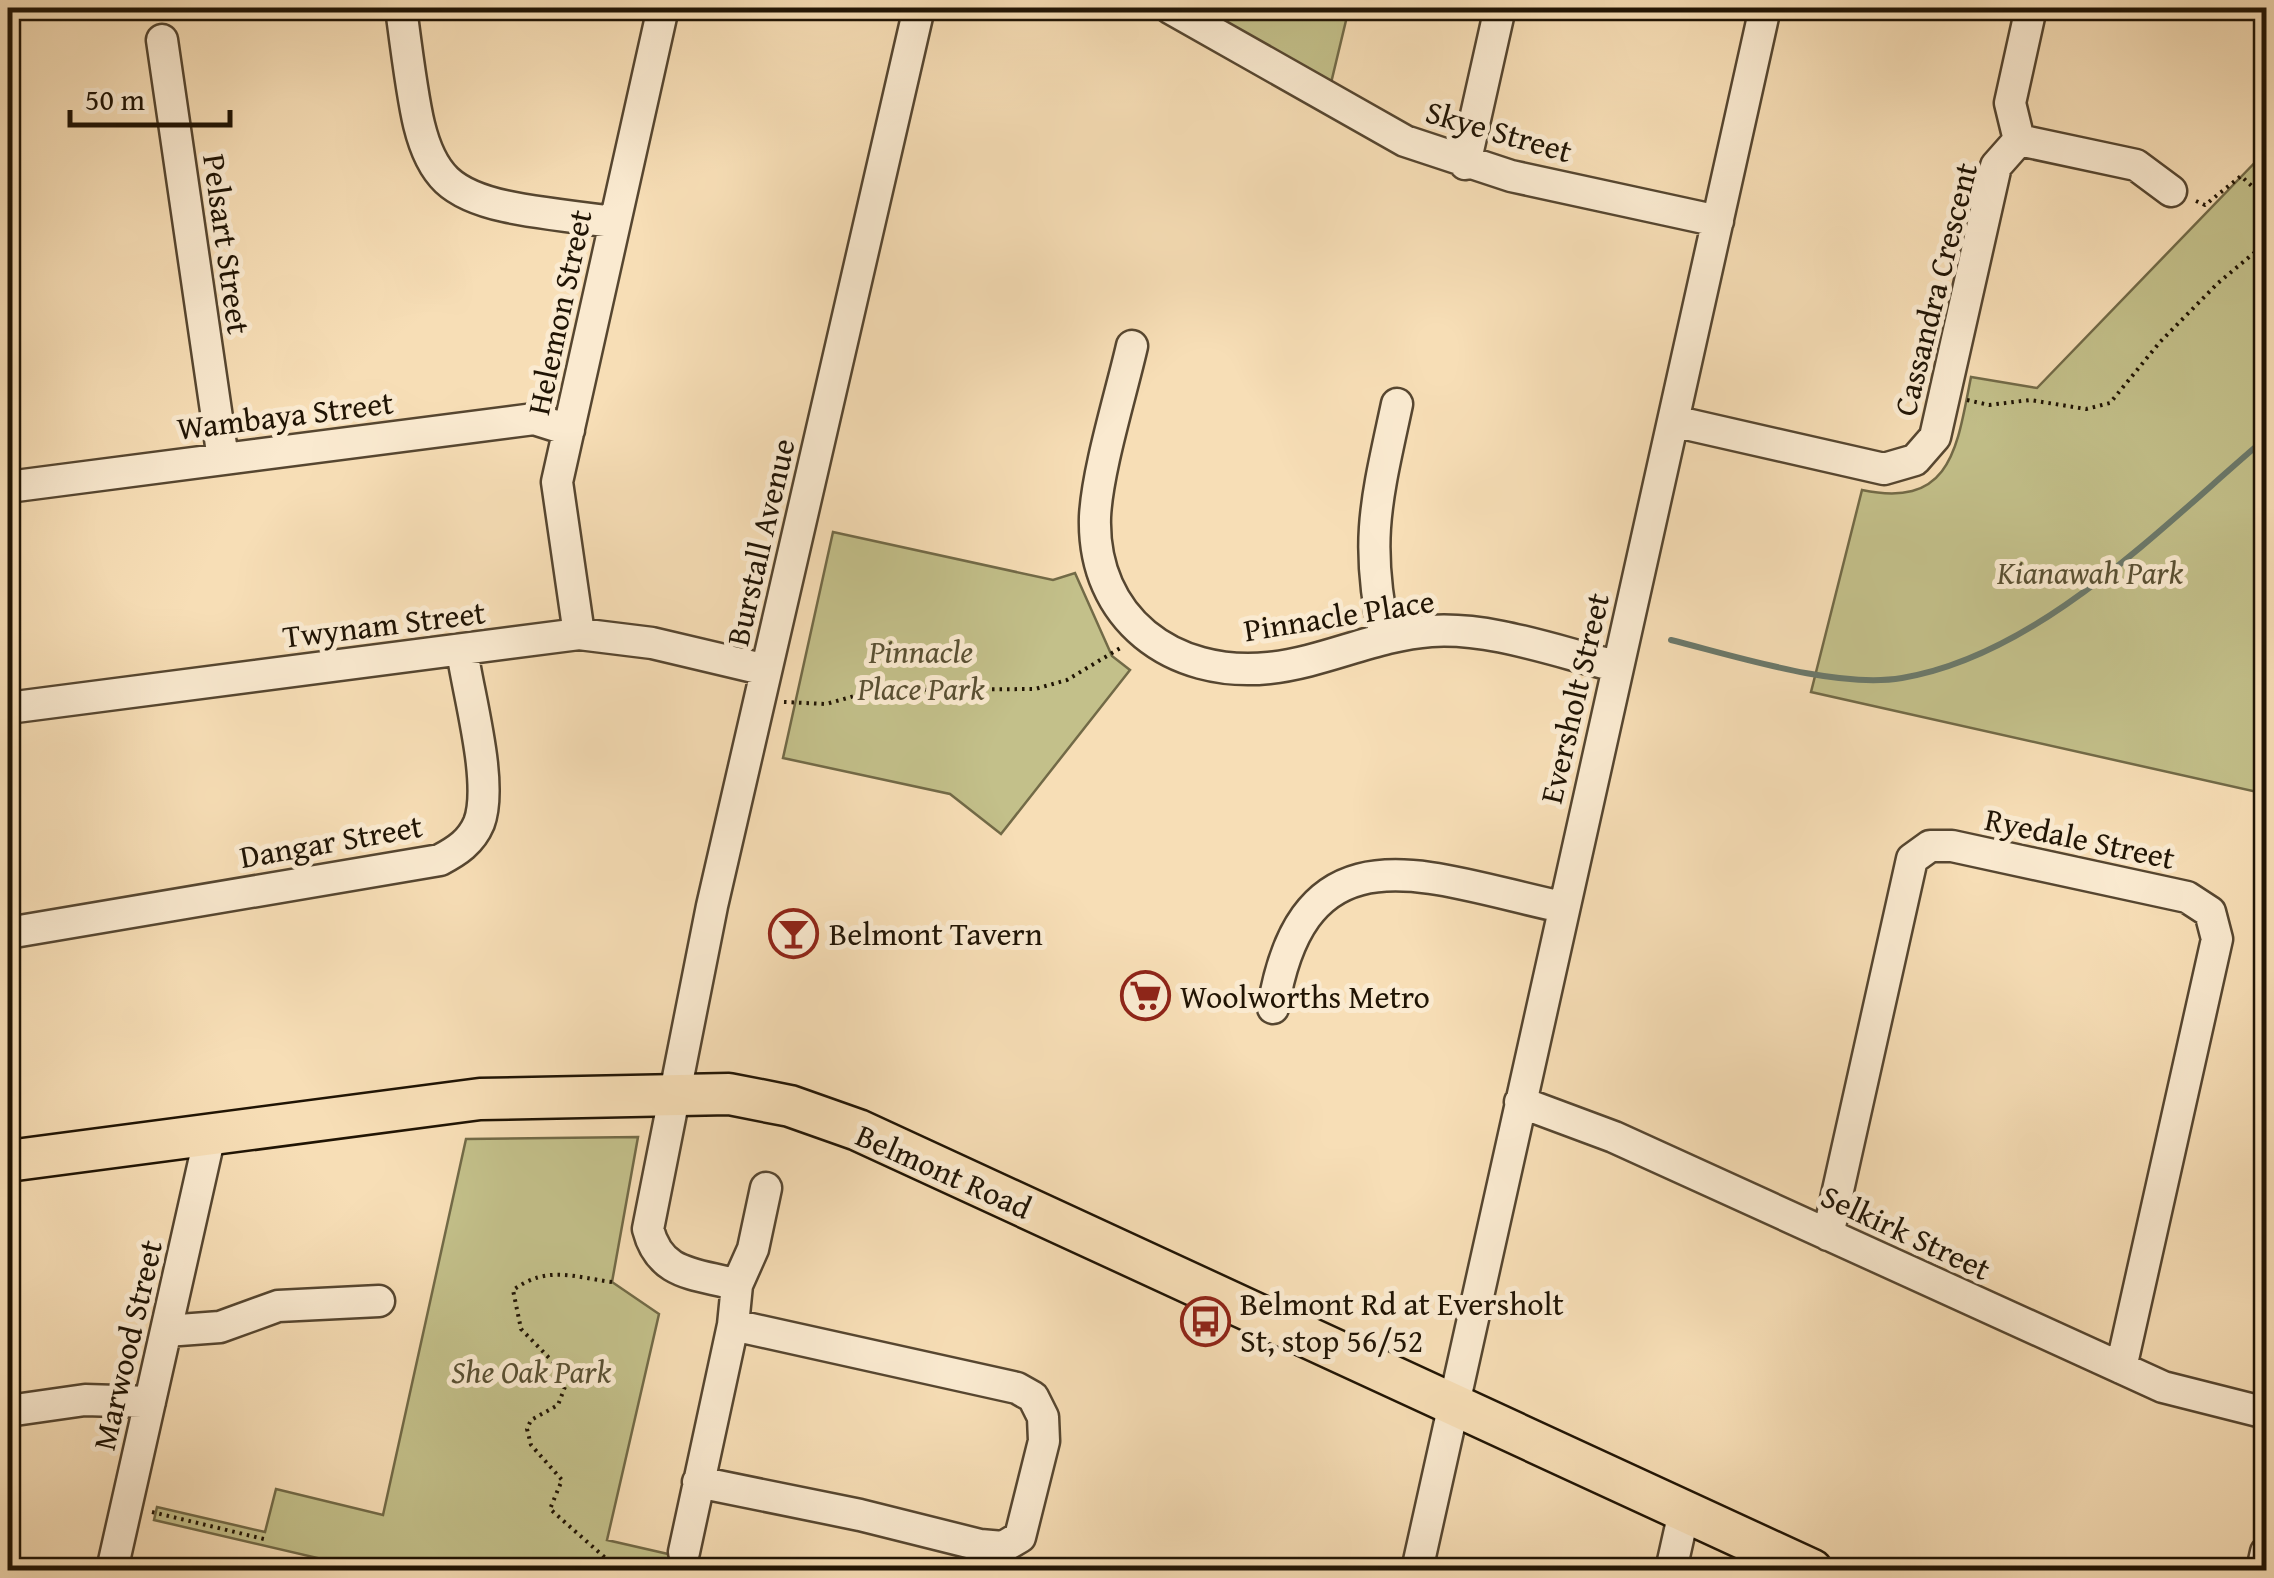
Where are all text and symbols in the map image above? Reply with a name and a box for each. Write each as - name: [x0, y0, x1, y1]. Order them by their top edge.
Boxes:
- scale bar: [70, 65, 230, 127]
- text: 50 m: [85, 77, 145, 121]
- street label: Skye Street: [1420, 88, 1578, 174]
- street label: Pelsart Street: [191, 151, 263, 337]
- street label: Cassandra Crescent: [1881, 157, 1989, 421]
- street label: Helemon Street: [514, 205, 604, 419]
- street label: Wambaya Street: [174, 378, 396, 452]
- street label: Burstall Avenue: [713, 434, 807, 650]
- park label: Kianawah Park: [1996, 549, 2183, 596]
- street label: Pinnacle Place: [1240, 577, 1438, 653]
- street label: Twynam Street: [280, 588, 488, 660]
- street label: Eversholt Street: [1527, 588, 1621, 808]
- park label: Pinnacle Place Park: [856, 628, 985, 712]
- street label: Ryedale Street: [1981, 795, 2179, 881]
- street label: Dangar Street: [236, 802, 426, 880]
- bar icon: Belmont Tavern: [768, 907, 820, 959]
- place label: Belmont Tavern: [829, 910, 1043, 957]
- supermarket icon: Woolworths Metro: [1119, 970, 1171, 1022]
- place label: Woolworths Metro: [1180, 973, 1430, 1020]
- street label: Belmont Road: [849, 1111, 1039, 1231]
- street label: Selkirk Street: [1813, 1172, 1999, 1292]
- street label: Marwood Street: [80, 1235, 174, 1455]
- place label: Belmont Rd at Eversholt St, stop 56/52: [1240, 1280, 1564, 1364]
- bus stop icon: Belmont Rd at Eversholt St, stop 56/52: [1179, 1295, 1231, 1347]
- park label: She Oak Park: [451, 1348, 612, 1395]

